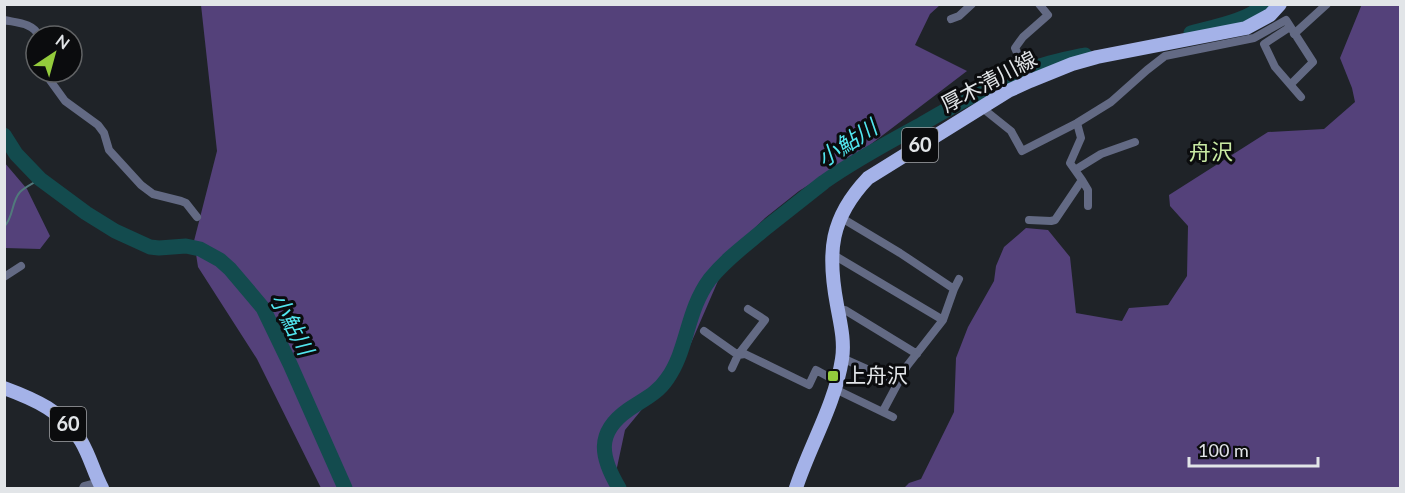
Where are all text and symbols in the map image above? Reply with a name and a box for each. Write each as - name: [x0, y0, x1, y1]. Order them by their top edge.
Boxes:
- north arrow: [24, 24, 84, 84]
- text: N: [53, 30, 74, 53]
- street label: 厚木清川線: [936, 45, 1041, 116]
- water label: 小鮎川: [812, 112, 883, 172]
- road number: 60: [902, 128, 938, 162]
- district label: 舟沢: [1189, 138, 1233, 165]
- water label: 小鮎川: [265, 288, 321, 361]
- place label: 上舟沢: [845, 362, 908, 387]
- marker: 上舟沢: [826, 369, 840, 383]
- road number: 60: [50, 407, 86, 441]
- scale bar: [1189, 430, 1318, 468]
- text: 100 m: [1198, 439, 1249, 461]

